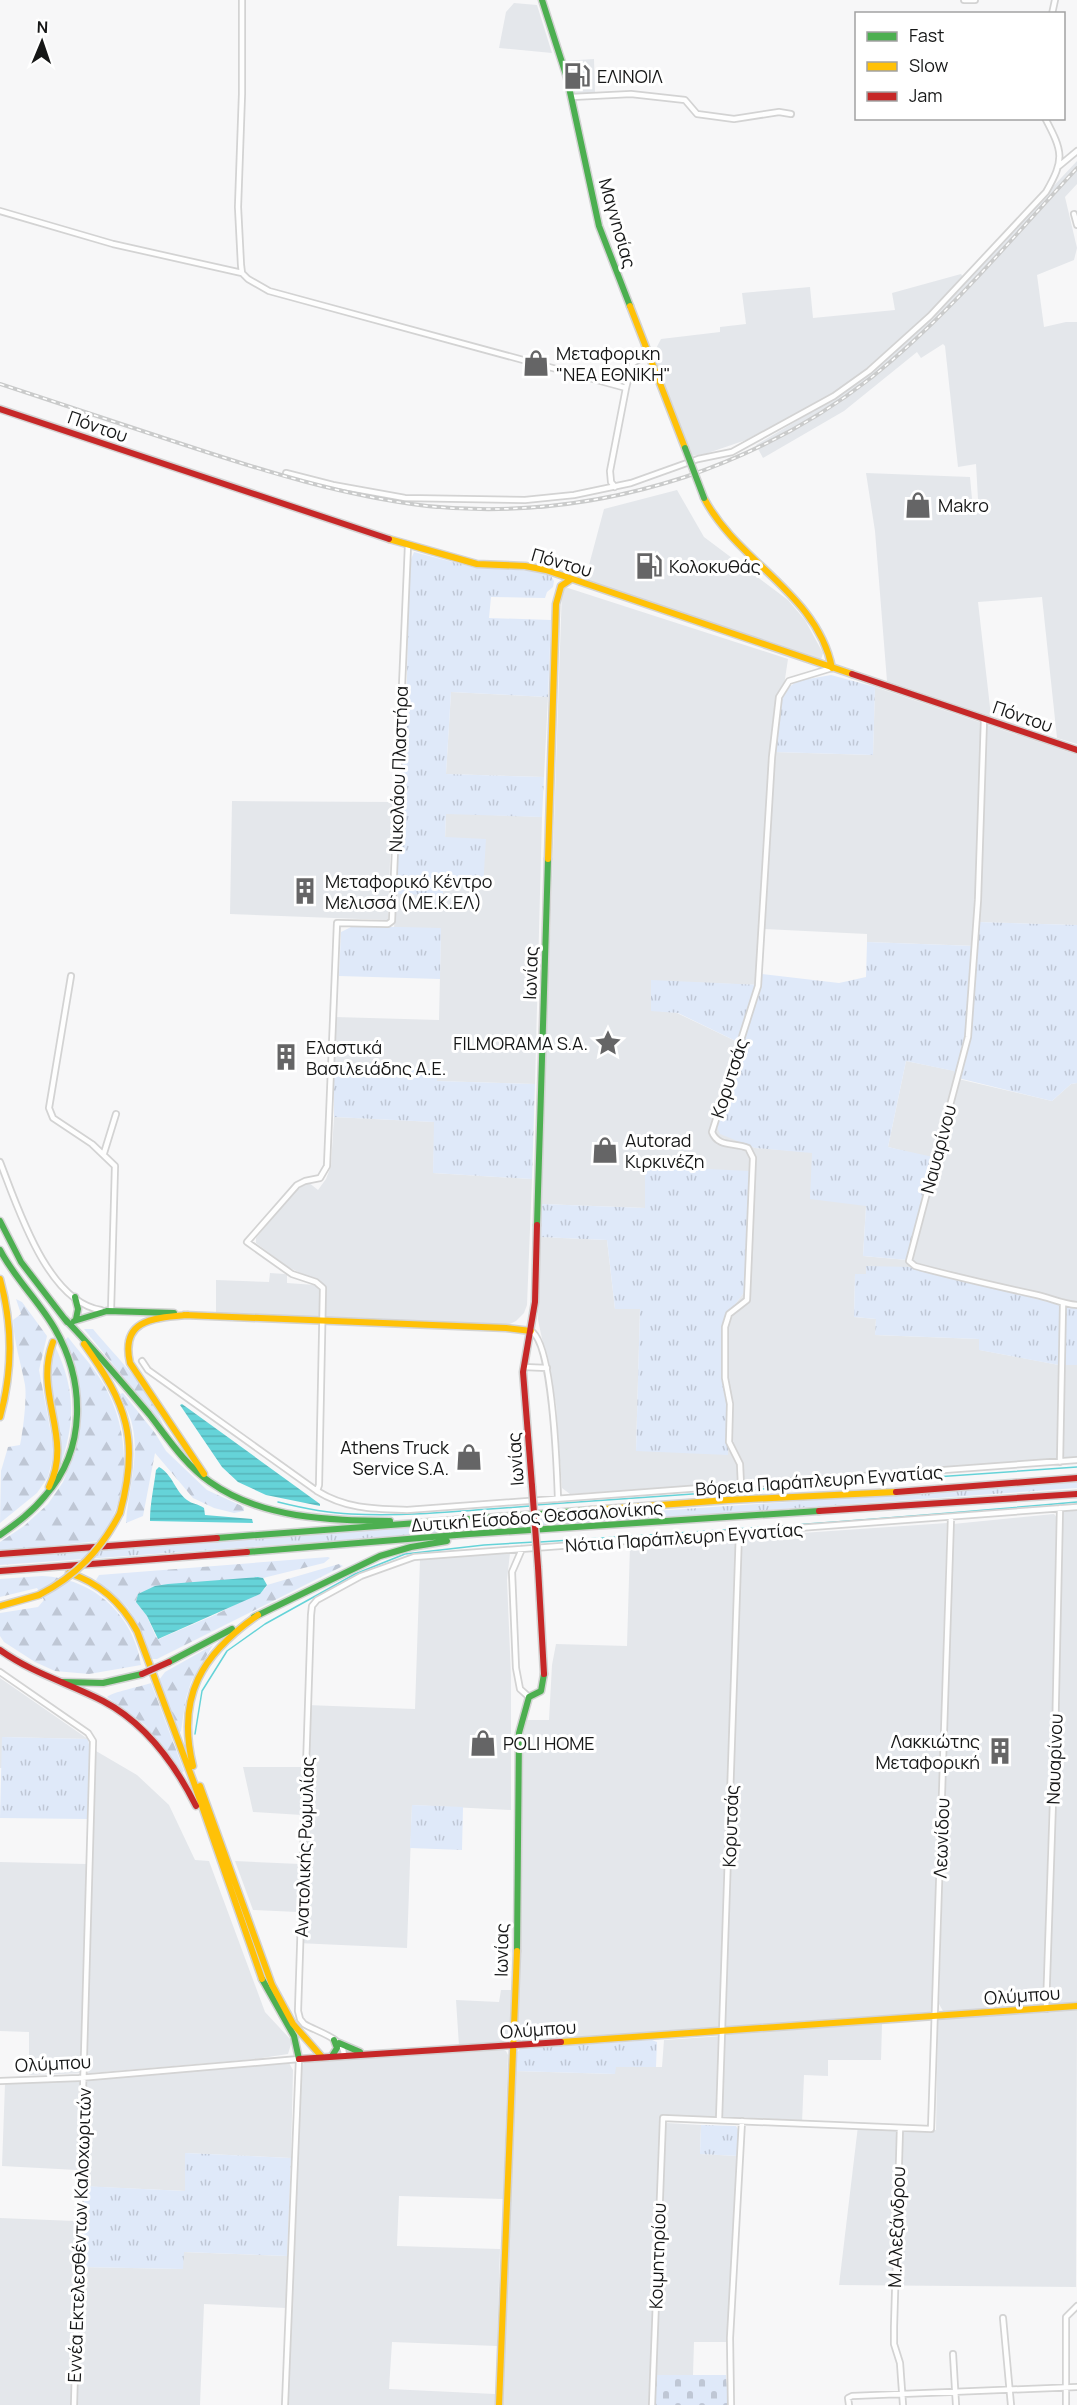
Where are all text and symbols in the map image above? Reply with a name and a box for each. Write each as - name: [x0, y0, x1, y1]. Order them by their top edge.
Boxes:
- north arrow: [12, 12, 72, 72]
- legend: [855, 12, 1065, 120]
- text: N: [36, 16, 49, 38]
- text: Fast: [909, 23, 944, 47]
- text: Slow: [909, 53, 949, 77]
- fuel station icon: ΕΛΙΝΟΙΛ: [562, 61, 592, 91]
- place label: ΕΛΙΝΟΙΛ: [597, 64, 663, 88]
- text: Jam: [909, 83, 943, 107]
- street label: Μαγνησίας: [594, 175, 642, 271]
- place label: Μεταφορικη "ΝΕΑ ΕΘΝΙΚΗ": [556, 341, 671, 386]
- shop icon: Μεταφορικη "ΝΕΑ ΕΘΝΙΚΗ": [521, 348, 551, 378]
- street label: Πόντου: [65, 405, 131, 447]
- shop icon: Makro: [903, 490, 933, 520]
- place label: Makro: [938, 493, 989, 517]
- street label: Πόντου: [529, 542, 595, 582]
- fuel station icon: Κολοκυθάς: [634, 551, 664, 581]
- place label: Κολοκυθάς: [669, 554, 761, 578]
- street label: Νικολάου Πλαστήρα: [383, 685, 413, 853]
- street label: Πόντου: [990, 695, 1056, 737]
- place label: Μεταφορικό Κέντρο Μελισσά (ΜΕ.Κ.ΕΛ): [325, 869, 492, 914]
- building icon: Μεταφορικό Κέντρο Μελισσά (ΜΕ.Κ.ΕΛ): [290, 876, 320, 906]
- street label: Ιωνίας: [517, 946, 543, 1000]
- place icon: FILMORAMA S.A.: [593, 1028, 623, 1058]
- place label: FILMORAMA S.A.: [453, 1031, 588, 1055]
- place label: Ελαστικά Βασιλειάδης Α.Ε.: [306, 1035, 446, 1080]
- street label: Κορυτσάς: [705, 1035, 753, 1121]
- building icon: Ελαστικά Βασιλειάδης Α.Ε.: [271, 1042, 301, 1072]
- street label: Ναυαρίνου: [915, 1102, 961, 1196]
- place label: Autorad Κιρκινέζη: [625, 1128, 704, 1173]
- shop icon: Autorad Κιρκινέζη: [590, 1135, 620, 1165]
- street label: Ιωνίας: [501, 1431, 529, 1487]
- place label: Athens Truck Service S.A.: [340, 1435, 450, 1480]
- shop icon: Athens Truck Service S.A.: [454, 1442, 484, 1472]
- street label: Βόρεια Παράπλευρη Εγνατίας: [694, 1459, 944, 1501]
- street label: Δυτική Είσοδος Θεσσαλονίκης: [410, 1495, 664, 1537]
- street label: Νότια Παράπλευρη Εγνατίας: [564, 1517, 804, 1557]
- street label: Ναυαρίνου: [1040, 1713, 1068, 1805]
- shop icon: POLI HOME: [468, 1728, 498, 1758]
- place label: Λακκιώτης Μεταφορική: [875, 1729, 980, 1774]
- place label: POLI HOME: [503, 1731, 595, 1755]
- building icon: Λακκιώτης Μεταφορική: [985, 1736, 1015, 1766]
- street label: Ανατολικής Ρωμυλίας: [289, 1756, 319, 1938]
- street label: Κορυτσάς: [717, 1784, 743, 1868]
- street label: Λεωνίδου: [928, 1797, 954, 1879]
- street label: Ιωνίας: [489, 1923, 513, 1977]
- street label: Ολύμπου: [983, 1980, 1061, 2010]
- street label: Ολύμπου: [499, 2014, 577, 2044]
- street label: Ολύμπου: [14, 2049, 92, 2077]
- street label: Εννέα Εκτελεσθέντων Καλοχωριτών: [62, 2087, 96, 2383]
- street label: Μ.Αλεξάνδρου: [882, 2166, 910, 2288]
- street label: Κοιμητηρίου: [643, 2202, 671, 2310]

